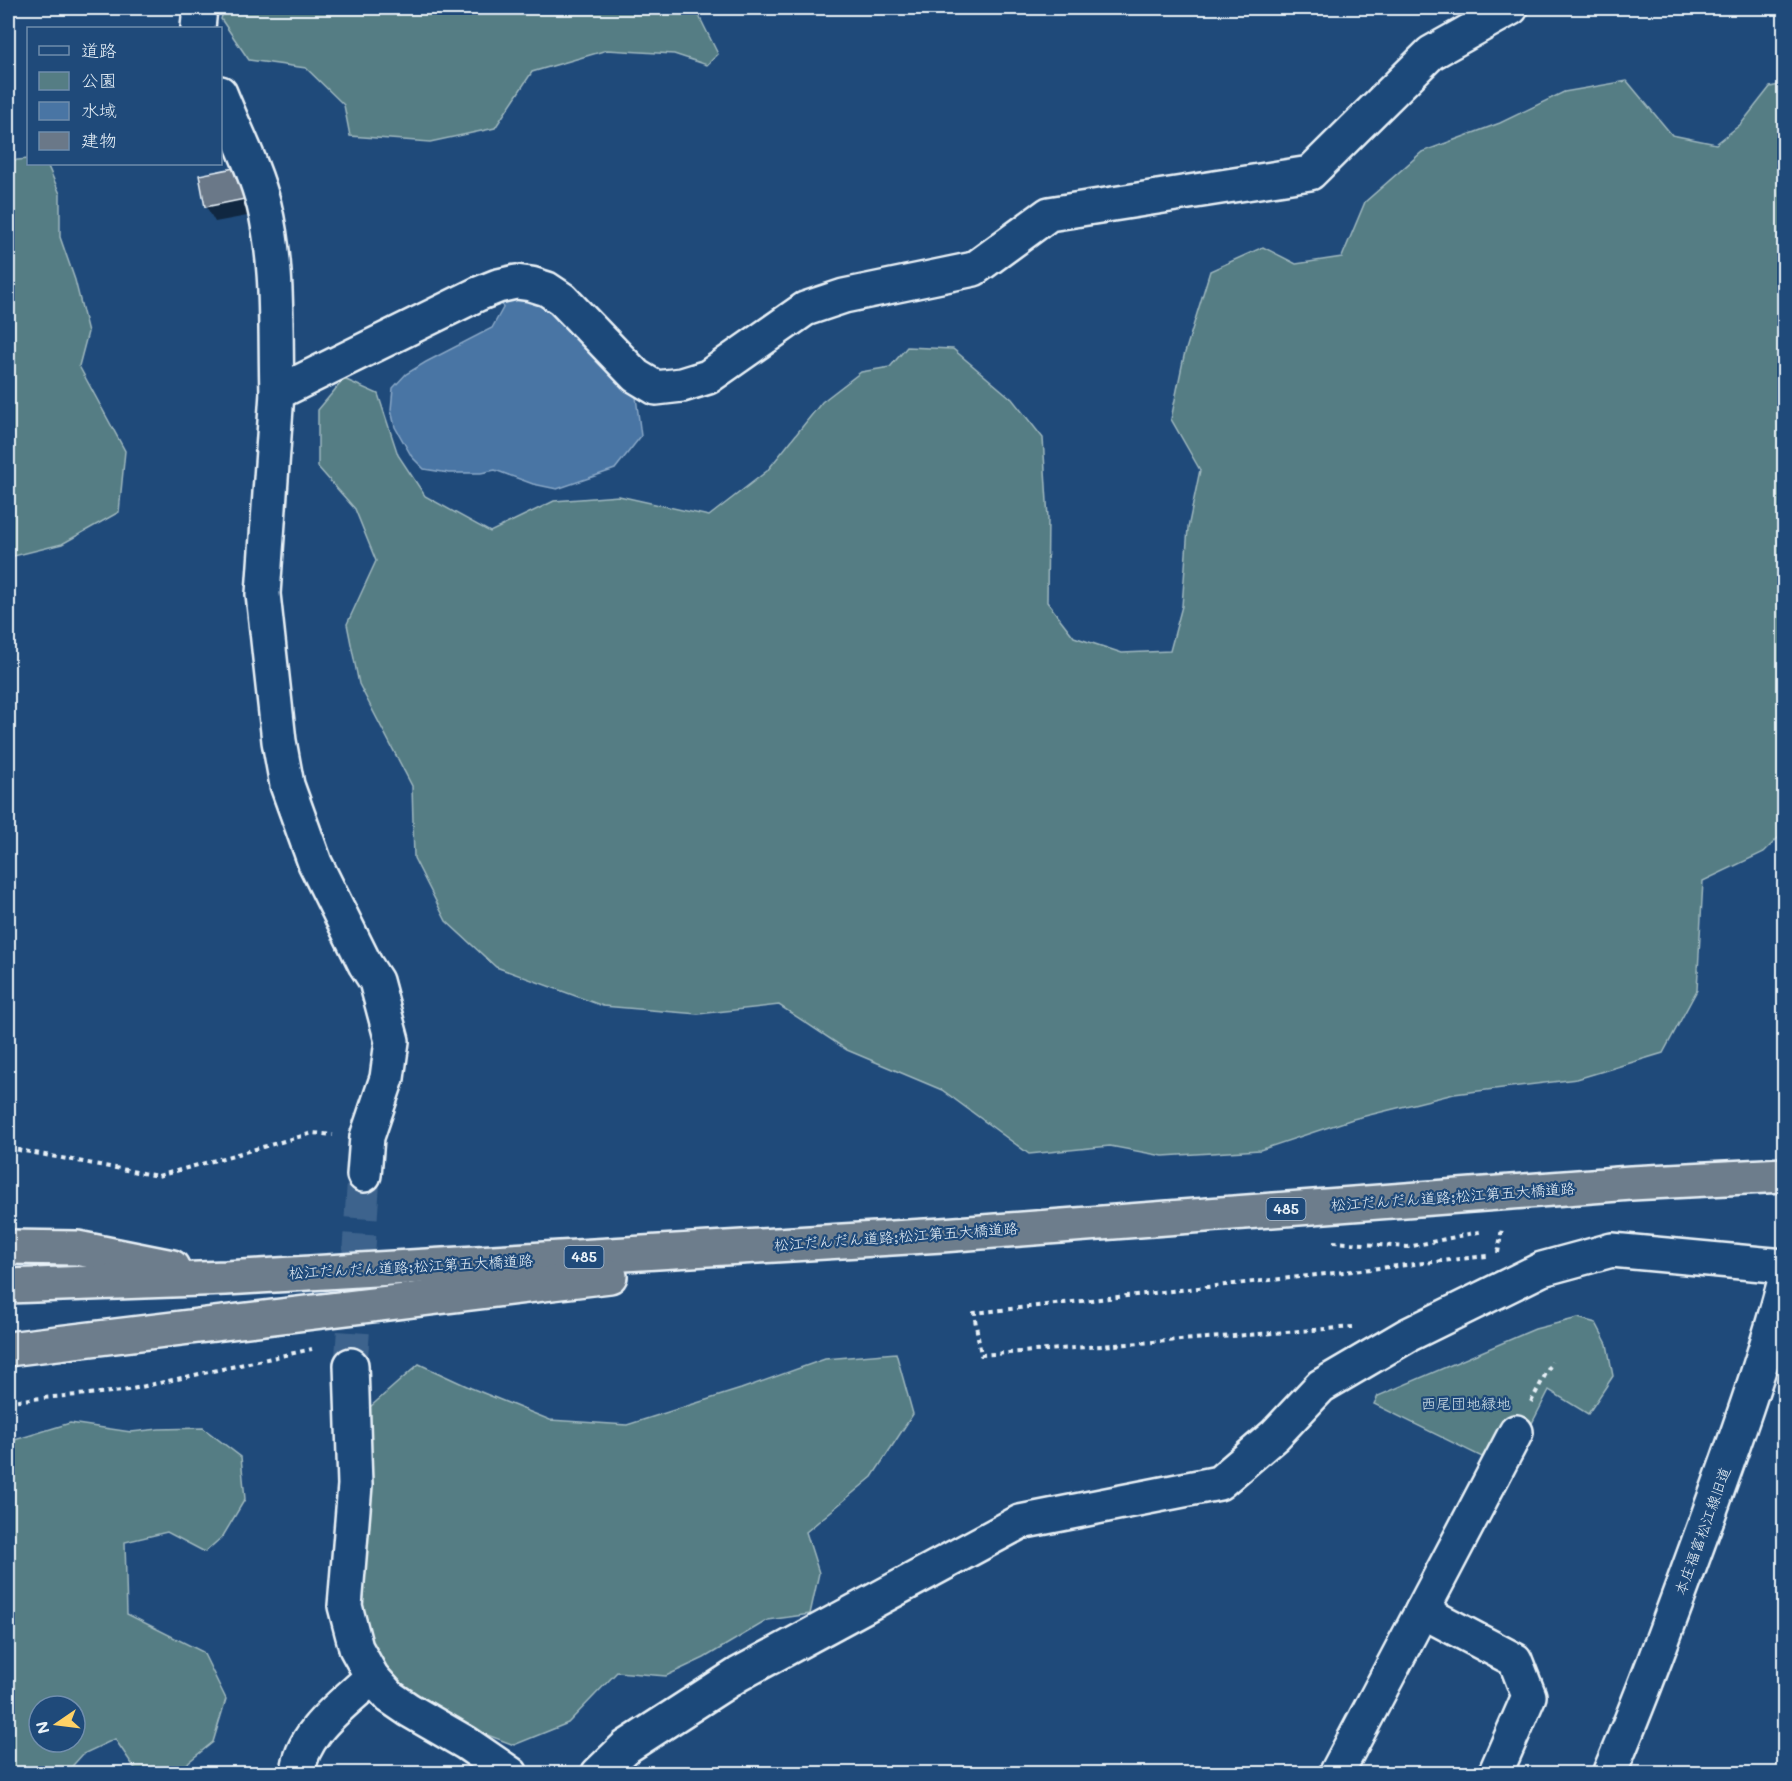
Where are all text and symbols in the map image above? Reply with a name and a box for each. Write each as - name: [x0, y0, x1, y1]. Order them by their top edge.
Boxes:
- legend: [27, 27, 222, 165]
- text: 道路: [81, 38, 117, 62]
- text: 公園: [81, 68, 117, 92]
- text: 水域: [81, 98, 117, 122]
- text: 建物: [81, 128, 117, 152]
- street label: 松江だんだん道路;松江第五大橋道路: [1330, 1177, 1576, 1215]
- road number: 485: [1266, 1198, 1306, 1220]
- street label: 松江だんだん道路;松江第五大橋道路: [773, 1217, 1019, 1255]
- road number: 485: [564, 1246, 604, 1268]
- street label: 松江だんだん道路;松江第五大橋道路: [288, 1250, 534, 1282]
- park label: 西尾団地緑地: [1421, 1393, 1511, 1413]
- street label: 本庄福富松江線旧道: [1670, 1464, 1735, 1598]
- north arrow: [27, 1694, 87, 1754]
- text: N: [30, 1719, 54, 1736]

